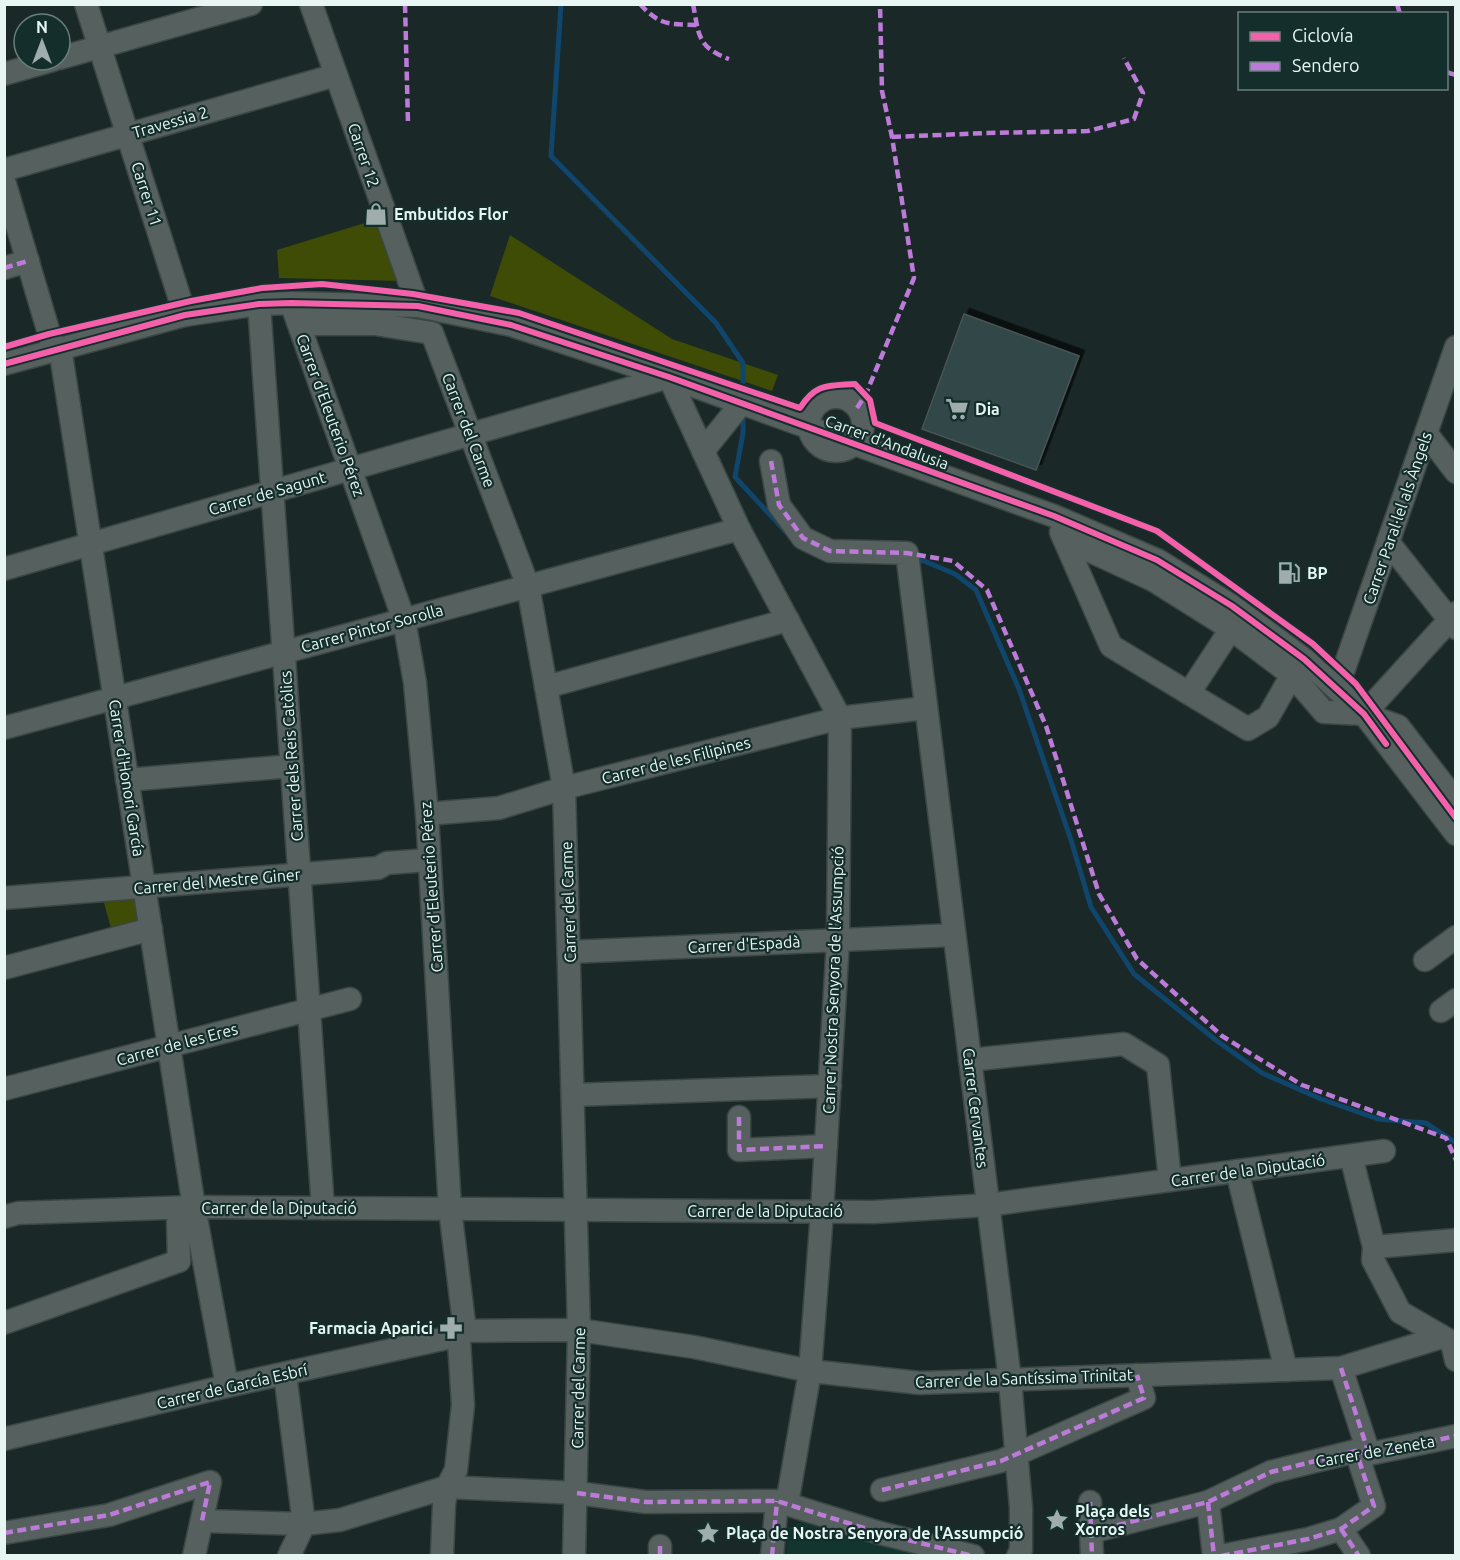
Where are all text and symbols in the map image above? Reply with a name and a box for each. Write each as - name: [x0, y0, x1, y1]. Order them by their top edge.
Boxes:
- north arrow: [12, 12, 72, 72]
- legend: [1238, 12, 1448, 90]
- text: N: [36, 18, 48, 36]
- text: Ciclovía: [1292, 25, 1353, 45]
- text: Sendero: [1292, 55, 1359, 75]
- street label: Travessia 2: [130, 103, 210, 141]
- street label: Carrer 12: [345, 120, 383, 190]
- street label: Carrer 11: [128, 159, 166, 229]
- shop icon: Embutidos Flor: [363, 201, 389, 227]
- place label: Embutidos Flor: [394, 205, 509, 223]
- street label: Carrer d'Eleuterio Pérez: [293, 331, 369, 499]
- street label: Carrer del Carme: [439, 370, 499, 490]
- supermarket icon: Dia: [944, 396, 970, 422]
- place label: Dia: [975, 400, 1000, 418]
- street label: Carrer d'Andalusia: [823, 411, 951, 473]
- street label: Carrer Paral·lel als Àngels: [1357, 429, 1435, 607]
- street label: Carrer de Sagunt: [206, 467, 328, 518]
- fuel station icon: BP: [1276, 560, 1302, 586]
- place label: BP: [1307, 564, 1328, 582]
- street label: Carrer Pintor Sorolla: [299, 600, 445, 656]
- street label: Carrer dels Reis Catòlics: [276, 670, 306, 842]
- street label: Carrer d'Honori García: [106, 698, 148, 858]
- street label: Carrer de les Filipines: [600, 733, 752, 787]
- street label: Carrer d'Eleuterio Pérez: [416, 801, 446, 973]
- street label: Carrer del Carme: [557, 841, 579, 963]
- street label: Carrer Nostra Senyora de l'Assumpció: [819, 846, 847, 1114]
- street label: Carrer del Mestre Giner: [133, 865, 301, 897]
- street label: Carrer d'Espadà: [687, 932, 801, 956]
- street label: Carrer de les Eres: [114, 1019, 240, 1069]
- street label: Carrer Cervantes: [960, 1047, 992, 1169]
- street label: Carrer de la Diputació: [1170, 1150, 1326, 1190]
- street label: Carrer de la Diputació: [201, 1199, 357, 1217]
- street label: Carrer de la Diputació: [687, 1202, 843, 1220]
- pharmacy icon: Farmacia Aparici: [438, 1315, 464, 1341]
- place label: Farmacia Aparici: [309, 1319, 433, 1337]
- street label: Carrer del Carme: [568, 1327, 588, 1449]
- street label: Carrer de García Esbrí: [155, 1360, 310, 1412]
- street label: Carrer de la Santíssima Trinitat: [915, 1365, 1134, 1391]
- street label: Carrer de Zeneta: [1314, 1432, 1436, 1470]
- place label: Plaça dels Xorros: [1075, 1502, 1150, 1538]
- place icon: Plaça dels Xorros: [1044, 1507, 1070, 1533]
- place icon: Plaça de Nostra Senyora de l'Assumpció: [695, 1520, 721, 1546]
- place label: Plaça de Nostra Senyora de l'Assumpció: [726, 1524, 1023, 1543]

